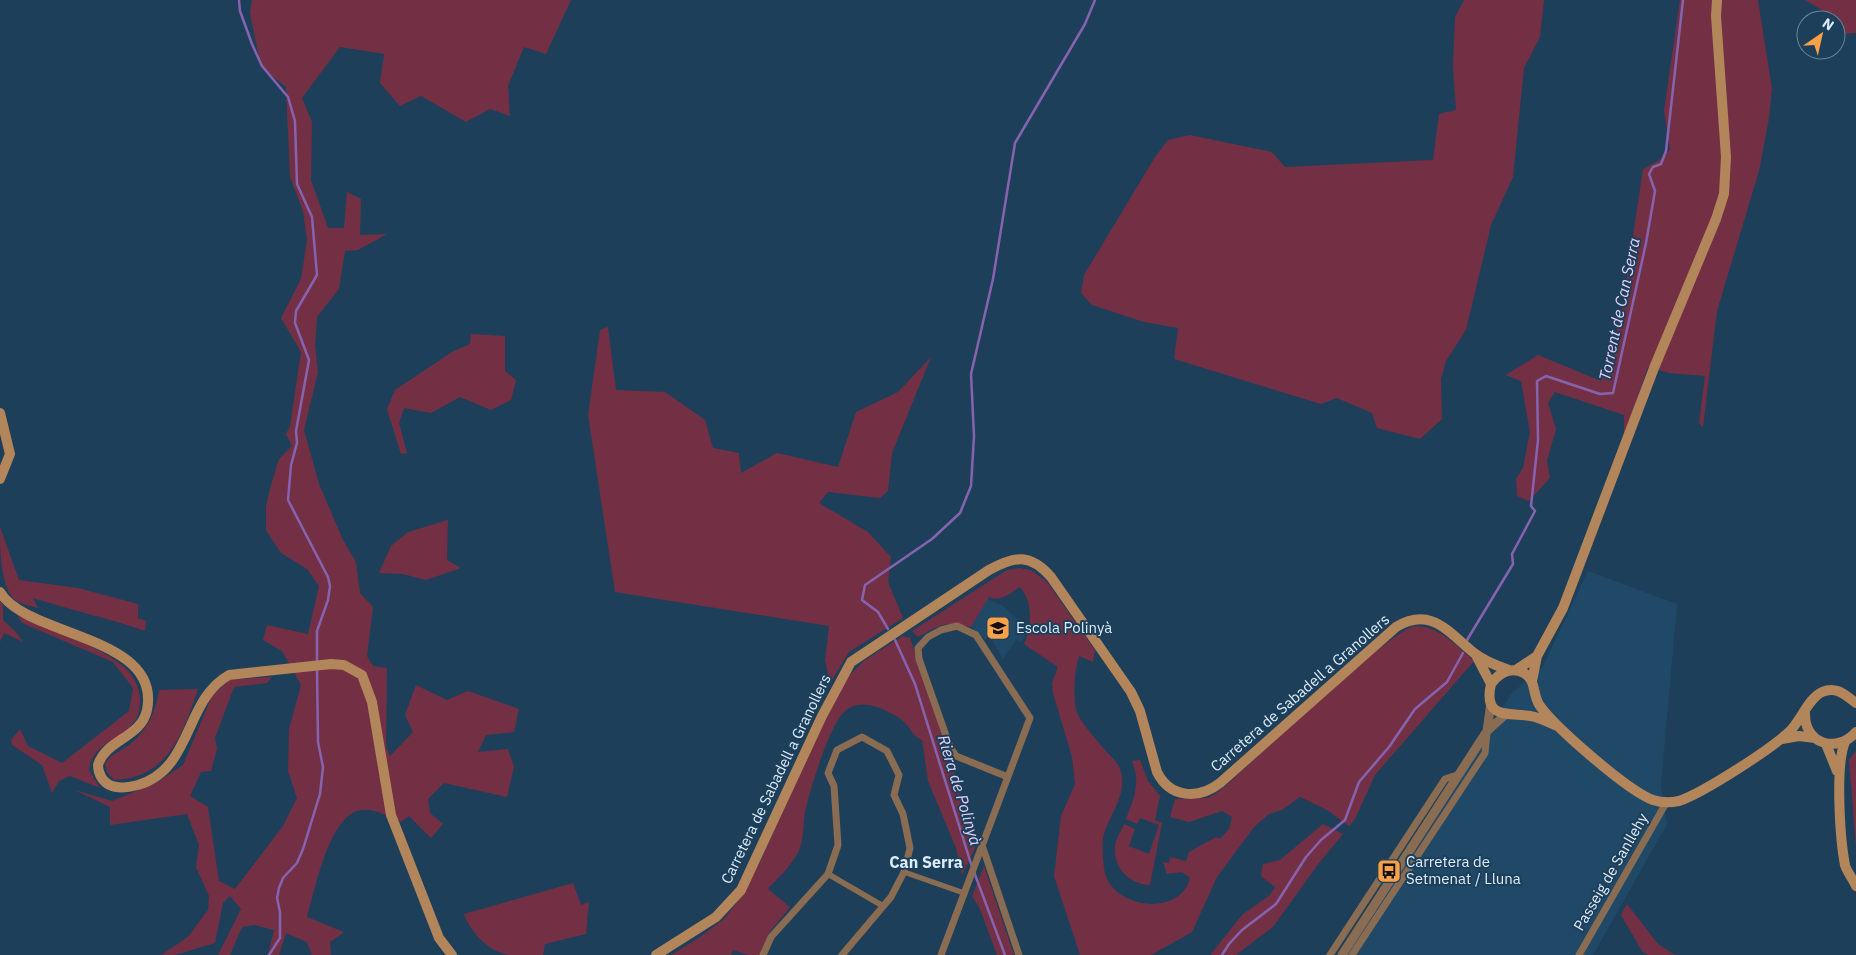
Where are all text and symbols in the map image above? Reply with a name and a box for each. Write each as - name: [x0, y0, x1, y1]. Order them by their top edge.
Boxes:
- north arrow: [1796, 10, 1846, 60]
- text: N: [1819, 14, 1838, 35]
- water label: Torrent de Can Serra: [1594, 236, 1644, 382]
- street label: Carretera de Sabadell a Granollers: [1206, 610, 1393, 776]
- school or university icon: Escola Polinyà: [985, 615, 1011, 641]
- place label: Escola Polinyà: [1016, 618, 1112, 637]
- street label: Carretera de Sabadell a Granollers: [716, 671, 835, 887]
- water label: Riera de Polinyà: [934, 732, 986, 848]
- street label: Passeig de Sanllehy: [1569, 809, 1652, 934]
- district label: Can Serra: [889, 852, 963, 872]
- place label: Carretera de Setmenat / Lluna: [1406, 852, 1521, 888]
- bus stop icon: Carretera de Setmenat / Lluna: [1376, 858, 1402, 884]

